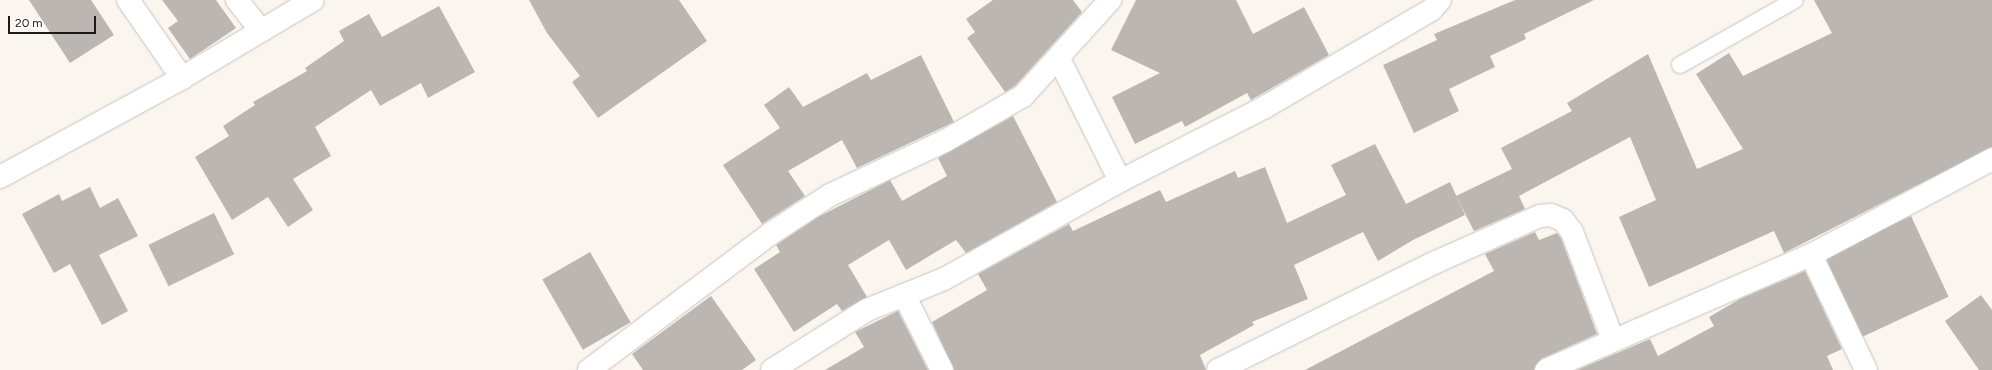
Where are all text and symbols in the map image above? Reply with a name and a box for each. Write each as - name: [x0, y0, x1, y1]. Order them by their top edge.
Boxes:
- scale bar: [10, 8, 98, 34]
- text: 20 m: [15, 16, 43, 30]

